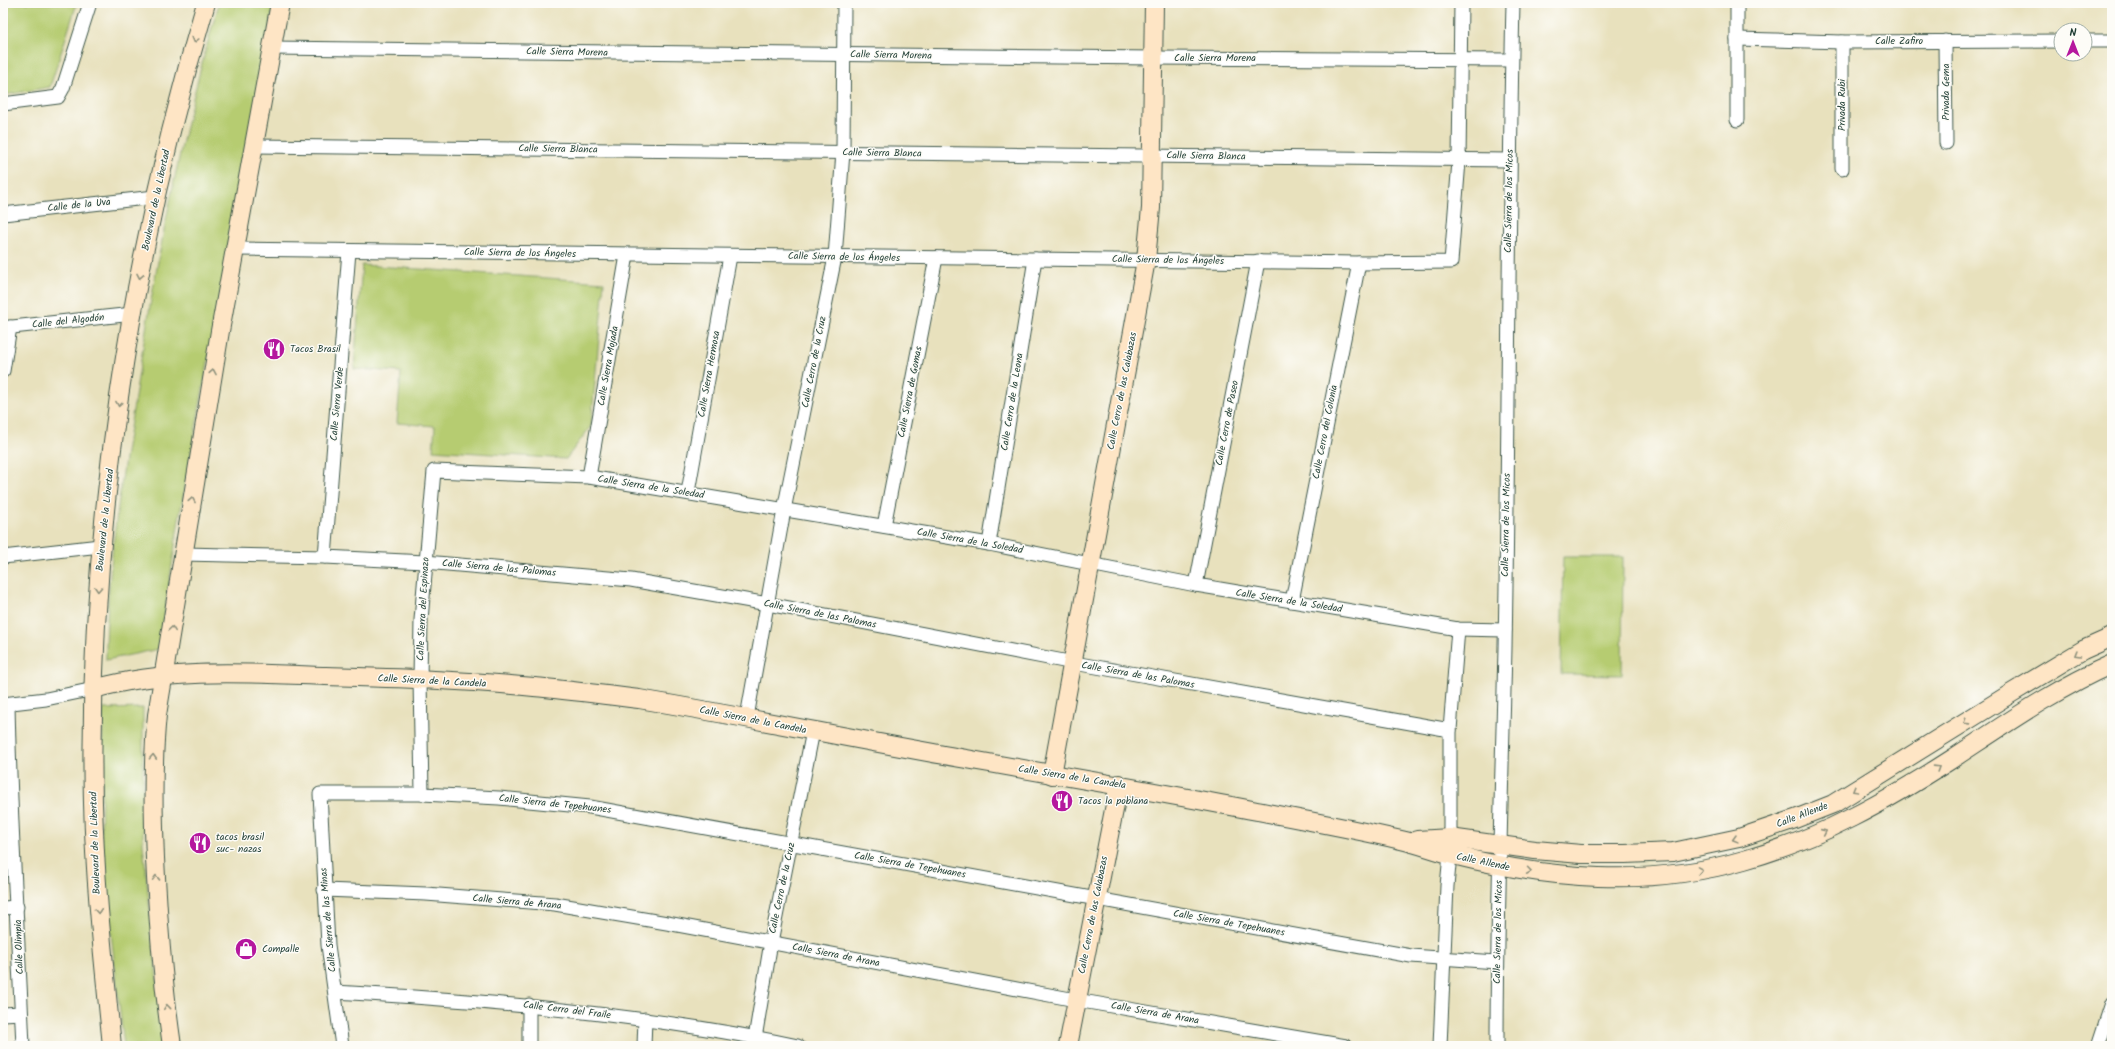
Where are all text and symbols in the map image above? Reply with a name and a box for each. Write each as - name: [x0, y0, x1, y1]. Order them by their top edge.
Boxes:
- north arrow: [2053, 22, 2093, 62]
- text: N: [2070, 24, 2077, 42]
- street label: Calle Zafiro: [1875, 33, 1924, 49]
- one-way arrow: [191, 37, 200, 44]
- street label: Calle Sierra Morena: [526, 43, 608, 61]
- street label: Calle Sierra Morena: [850, 46, 932, 64]
- street label: Calle Sierra Morena: [1174, 50, 1256, 66]
- street label: Privada Gema: [1938, 63, 1954, 120]
- street label: Privada Rubi: [1834, 78, 1850, 131]
- street label: Calle Sierra Blanca: [518, 140, 598, 158]
- street label: Calle Sierra Blanca: [842, 144, 922, 162]
- street label: Boulevard de la Libertad: [137, 147, 175, 252]
- street label: Calle Sierra Blanca: [1166, 147, 1246, 165]
- street label: Calle Sierra de los Micos: [1500, 148, 1518, 253]
- street label: Calle de la Uva: [47, 194, 112, 216]
- street label: Calle Sierra de los Ángeles: [464, 244, 577, 262]
- street label: Calle Sierra de los Ángeles: [788, 248, 901, 266]
- street label: Calle Sierra de los Ángeles: [1112, 251, 1225, 269]
- one-way arrow: [136, 273, 145, 279]
- street label: Calle del Algodón: [31, 309, 105, 333]
- street label: Calle Cerro de la Cruz: [797, 314, 831, 409]
- street label: Calle Sierra Mojada: [593, 324, 623, 407]
- street label: Calle Sierra Hermosa: [694, 329, 725, 419]
- street label: Calle Cerro de las Calabazas: [1103, 330, 1141, 451]
- restaurant icon: Tacos Brasil: [261, 336, 287, 362]
- place label: Tacos Brasil: [290, 341, 341, 357]
- street label: Calle Sierra de Gomas: [893, 344, 927, 439]
- street label: Calle Cerro de la Leona: [996, 352, 1028, 452]
- street label: Calle Sierra Verde: [326, 366, 348, 442]
- one-way arrow: [209, 369, 217, 375]
- street label: Calle Cerro de Paseo: [1211, 378, 1243, 467]
- street label: Calle Cerro del Colonia: [1308, 383, 1342, 480]
- one-way arrow: [115, 401, 124, 407]
- street label: Boulevard de la Libertad: [92, 467, 118, 572]
- street label: Calle Sierra de la Soledad: [597, 471, 706, 503]
- street label: Calle Sierra de los Micos: [1497, 472, 1515, 577]
- one-way arrow: [187, 497, 196, 503]
- street label: Calle Sierra de la Soledad: [916, 524, 1025, 558]
- street label: Calle Sierra de las Palomas: [441, 555, 557, 581]
- street label: Calle Sierra del Espinazo: [412, 556, 434, 661]
- street label: Calle Sierra de la Soledad: [1235, 585, 1344, 617]
- one-way arrow: [94, 586, 103, 592]
- street label: Calle Sierra de las Palomas: [762, 595, 878, 633]
- one-way arrow: [167, 626, 176, 632]
- one-way arrow: [2074, 649, 2081, 657]
- street label: Calle Sierra de las Palomas: [1080, 657, 1197, 693]
- street label: Calle Sierra de la Candela: [377, 670, 487, 692]
- street label: Calle Sierra de la Candela: [698, 702, 808, 738]
- one-way arrow: [1963, 717, 1970, 724]
- one-way arrow: [148, 754, 157, 760]
- street label: Calle Sierra de la Candela: [1017, 761, 1127, 793]
- one-way arrow: [1933, 766, 1940, 773]
- one-way arrow: [1852, 786, 1859, 793]
- restaurant icon: Tacos la poblana: [1049, 788, 1075, 814]
- street label: Boulevard de la Libertad: [85, 790, 105, 895]
- street label: Calle Sierra de Tepehuanes: [498, 790, 613, 818]
- place label: Tacos la poblana: [1078, 793, 1148, 809]
- street label: Calle Allende: [1774, 798, 1831, 832]
- place label: tacos brasil suc- nazas: [216, 829, 265, 857]
- one-way arrow: [1820, 829, 1827, 837]
- restaurant icon: tacos brasil suc- nazas: [187, 830, 213, 856]
- one-way arrow: [1732, 834, 1738, 842]
- street label: Calle Cerro de la Cruz: [765, 840, 800, 935]
- street label: Calle Sierra de Tepehuanes: [853, 847, 968, 883]
- street label: Calle Allende: [1455, 849, 1512, 876]
- street label: Calle Cerro de las Calabazas: [1074, 854, 1112, 975]
- street label: Calle Sierra de las Minas: [315, 866, 341, 973]
- one-way arrow: [1526, 866, 1532, 875]
- one-way arrow: [1697, 866, 1703, 875]
- one-way arrow: [152, 875, 160, 881]
- street label: Calle Sierra de los Micos: [1489, 879, 1507, 984]
- street label: Calle Sierra de Arana: [472, 890, 562, 914]
- street label: Calle Sierra de Tepehuanes: [1172, 905, 1287, 941]
- one-way arrow: [94, 908, 103, 914]
- street label: Calle Olimpia: [10, 919, 28, 975]
- shop icon: Compalle: [233, 936, 259, 962]
- street label: Calle Sierra de Arana: [791, 939, 882, 971]
- place label: Compalle: [262, 941, 300, 957]
- street label: Calle Cerro del Fraile: [522, 997, 612, 1023]
- street label: Calle Sierra de Arana: [1110, 997, 1201, 1029]
- one-way arrow: [162, 1004, 171, 1010]

